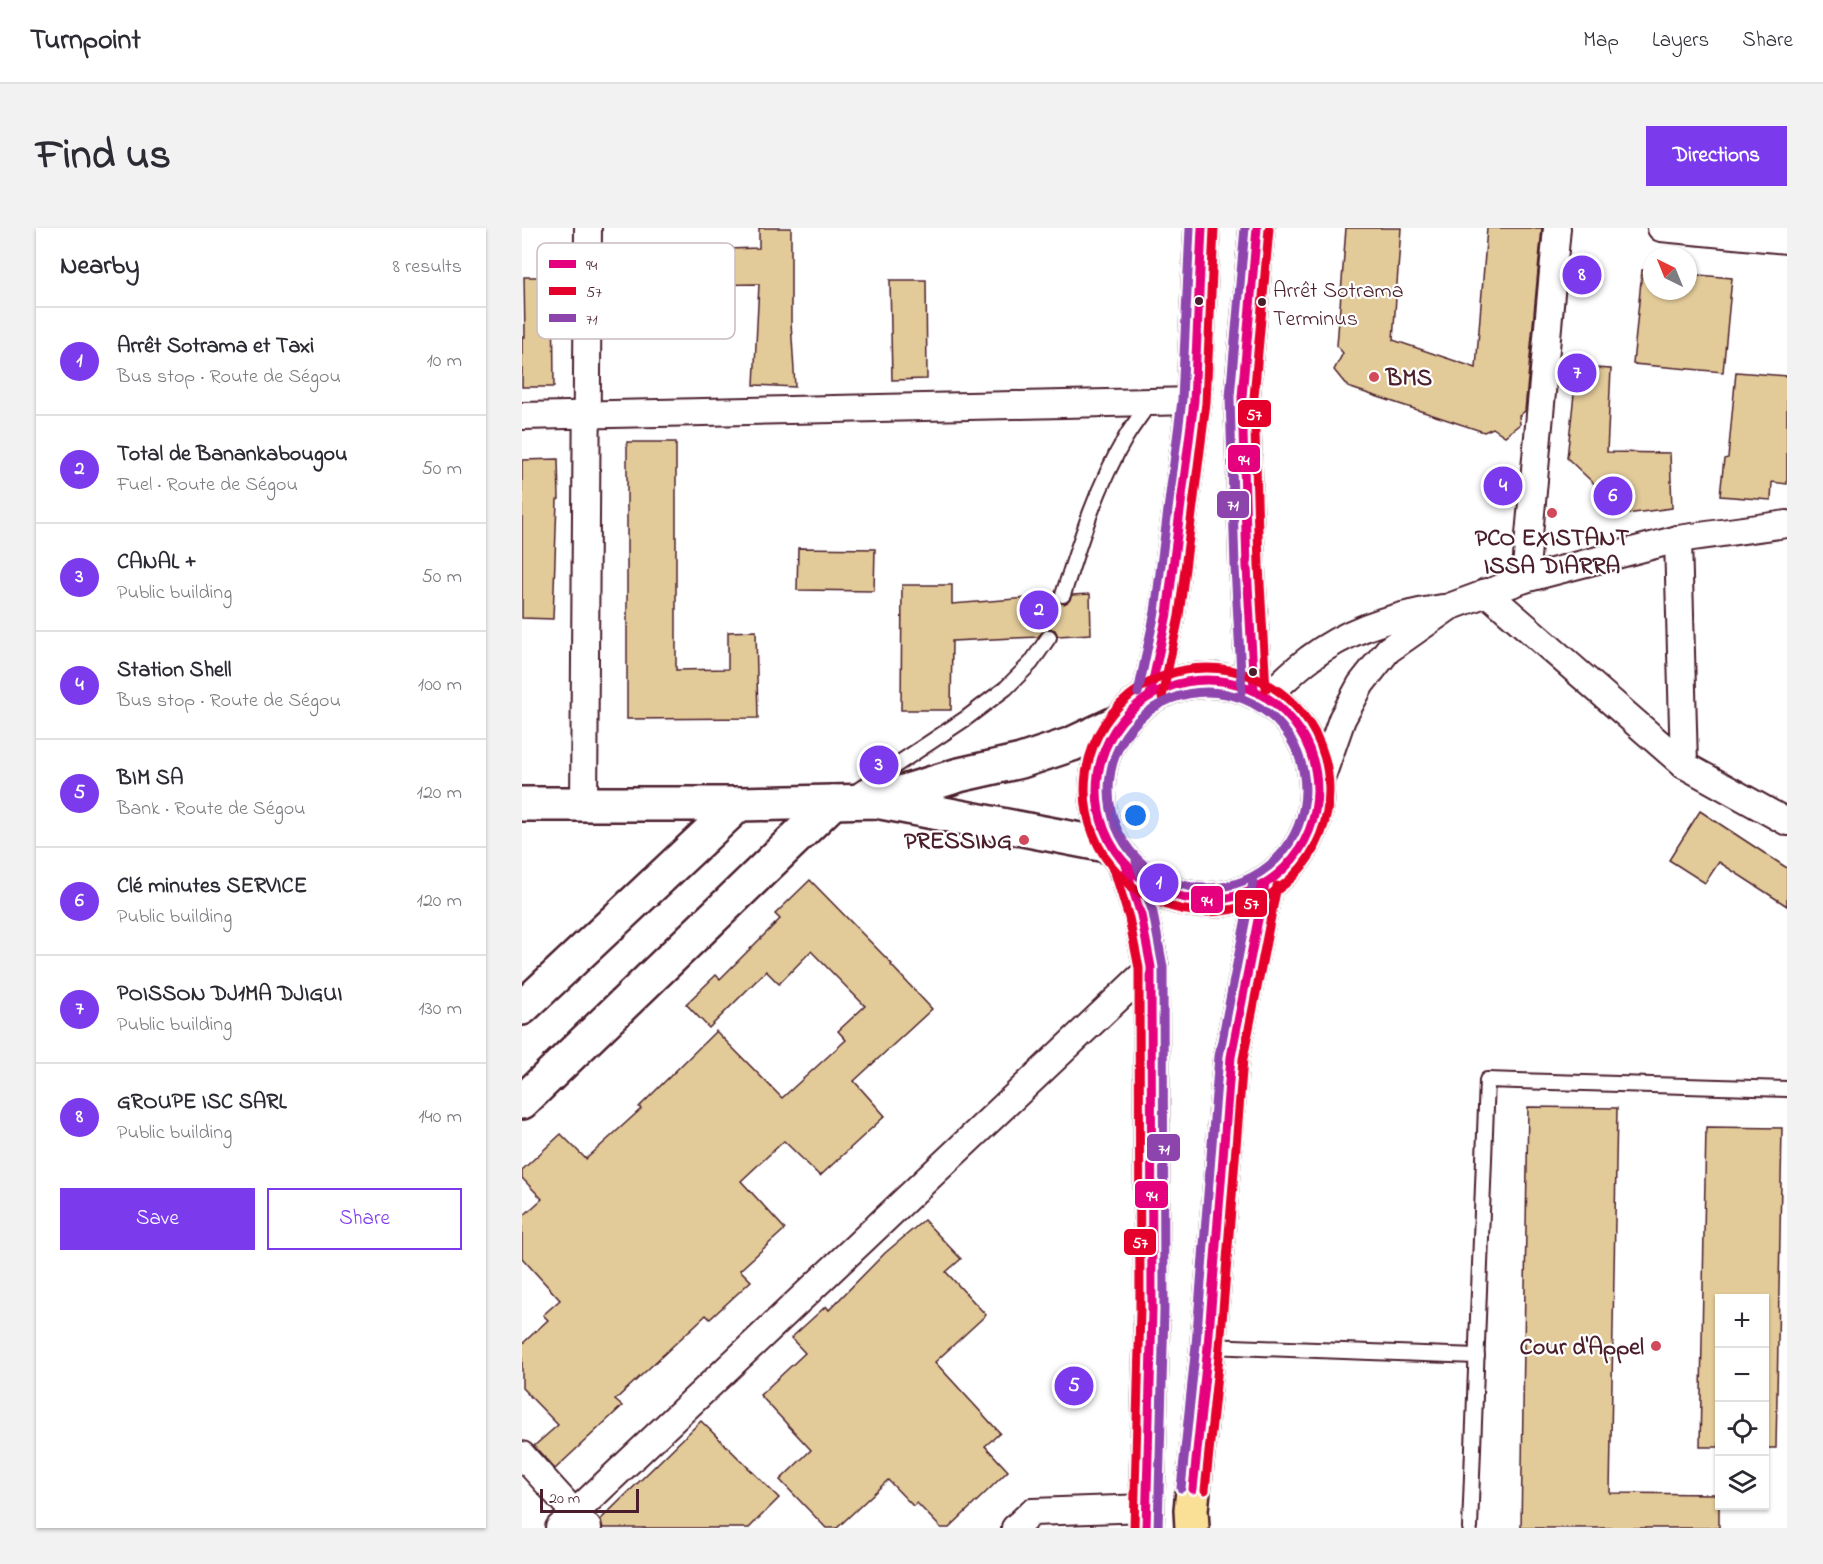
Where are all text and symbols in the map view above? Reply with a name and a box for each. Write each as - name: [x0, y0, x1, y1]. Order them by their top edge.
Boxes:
- text: Turnpoint: [30, 21, 141, 62]
- text: Map: [1583, 26, 1619, 56]
- text: Layers: [1652, 26, 1709, 56]
- text: Share: [1742, 26, 1793, 56]
- text: Find us: [36, 126, 171, 187]
- button: Directions: [1646, 126, 1787, 186]
- legend: [537, 243, 735, 339]
- north arrow: [1643, 246, 1697, 300]
- text: Nearby: [60, 248, 139, 286]
- pin: 8: [1562, 252, 1602, 298]
- text: 8 results: [393, 253, 462, 282]
- text: 94: [586, 254, 598, 278]
- place label: Arrêt Sotrama Terminus: [1273, 276, 1404, 336]
- text: 57: [586, 281, 602, 305]
- unlabelled marker: [1193, 295, 1205, 307]
- marker: Arrêt Sotrama Terminus: [1256, 296, 1268, 308]
- text: 71: [586, 308, 598, 332]
- text: Arrêt Sotrama et Taxi: [117, 331, 314, 363]
- text: 1: [76, 347, 83, 376]
- text: 10 m: [426, 347, 462, 376]
- pin: 7: [1558, 350, 1596, 396]
- place label: BMS: [1385, 362, 1432, 397]
- text: Bus stop · Route de Ségou: [117, 363, 341, 392]
- marker: BMS: [1367, 370, 1381, 384]
- line badge: 57: [1237, 399, 1272, 428]
- text: 57: [1246, 404, 1262, 428]
- text: Total de Banankabougou: [117, 439, 348, 471]
- line badge: 94: [1227, 444, 1261, 473]
- text: 94: [1237, 449, 1250, 473]
- text: 2: [75, 455, 84, 484]
- text: 50 m: [421, 455, 462, 484]
- pin: 4: [1484, 464, 1522, 508]
- text: Fuel · Route de Ségou: [117, 471, 298, 500]
- pin: 6: [1594, 474, 1632, 518]
- line badge: 71: [1216, 490, 1250, 519]
- text: 71: [1227, 494, 1240, 518]
- marker: PCO EXISTANT ISSA DIARRA: [1545, 506, 1559, 520]
- place label: PCO EXISTANT ISSA DIARRA: [1475, 522, 1630, 585]
- text: CANAL +: [117, 547, 196, 579]
- text: 3: [75, 563, 84, 592]
- text: 50 m: [421, 563, 462, 592]
- text: Public building: [117, 579, 232, 608]
- pin: 2: [1020, 588, 1058, 632]
- text: Station Shell: [117, 655, 231, 687]
- unlabelled marker: [1247, 666, 1259, 678]
- text: 4: [75, 671, 84, 700]
- text: 100 m: [418, 671, 462, 700]
- text: Bus stop · Route de Ségou: [117, 687, 341, 716]
- pin: 3: [860, 742, 898, 788]
- text: BIM SA: [117, 763, 184, 795]
- text: 5: [74, 779, 85, 808]
- text: 120 m: [417, 779, 462, 808]
- text: Bank · Route de Ségou: [117, 795, 305, 824]
- your location: [1121, 801, 1150, 830]
- place label: PRESSING: [904, 825, 1012, 860]
- marker: PRESSING: [1017, 833, 1031, 847]
- pin: 1: [1140, 860, 1178, 906]
- text: Clé minutes SERVICE: [117, 871, 307, 903]
- line badge: 94: [1190, 885, 1224, 914]
- text: 6: [75, 887, 84, 916]
- text: 120 m: [417, 887, 462, 916]
- line badge: 57: [1234, 889, 1268, 918]
- text: 94: [1200, 890, 1213, 914]
- text: 57: [1243, 893, 1259, 917]
- text: Public building: [117, 903, 232, 932]
- text: POISSON DJ1MA DJIGUI: [117, 979, 342, 1011]
- text: 7: [75, 995, 84, 1024]
- text: 130 m: [418, 995, 462, 1024]
- text: Public building: [117, 1011, 232, 1040]
- text: GROUPE ISC SARL: [117, 1087, 287, 1119]
- text: 8: [76, 1103, 83, 1132]
- text: 140 m: [418, 1103, 462, 1132]
- text: Public building: [117, 1119, 232, 1148]
- line badge: 71: [1146, 1133, 1181, 1162]
- text: 71: [1158, 1138, 1171, 1162]
- line badge: 94: [1134, 1180, 1169, 1209]
- text: 94: [1145, 1185, 1158, 1209]
- button: Save: [60, 1188, 255, 1250]
- button: Share: [267, 1188, 462, 1250]
- line badge: 57: [1123, 1228, 1157, 1256]
- text: 57: [1132, 1232, 1148, 1256]
- map controls: [1715, 1294, 1769, 1510]
- button: +: [1715, 1294, 1769, 1348]
- place label: Cour d'Appel: [1520, 1331, 1644, 1366]
- marker: Cour d'Appel: [1649, 1339, 1663, 1353]
- button: −: [1715, 1348, 1769, 1402]
- pin: 5: [1054, 1364, 1094, 1408]
- button: locate: [1715, 1402, 1769, 1456]
- button: layers: [1715, 1456, 1769, 1510]
- scale bar: [540, 1486, 639, 1514]
- text: 20 m: [549, 1487, 580, 1511]

